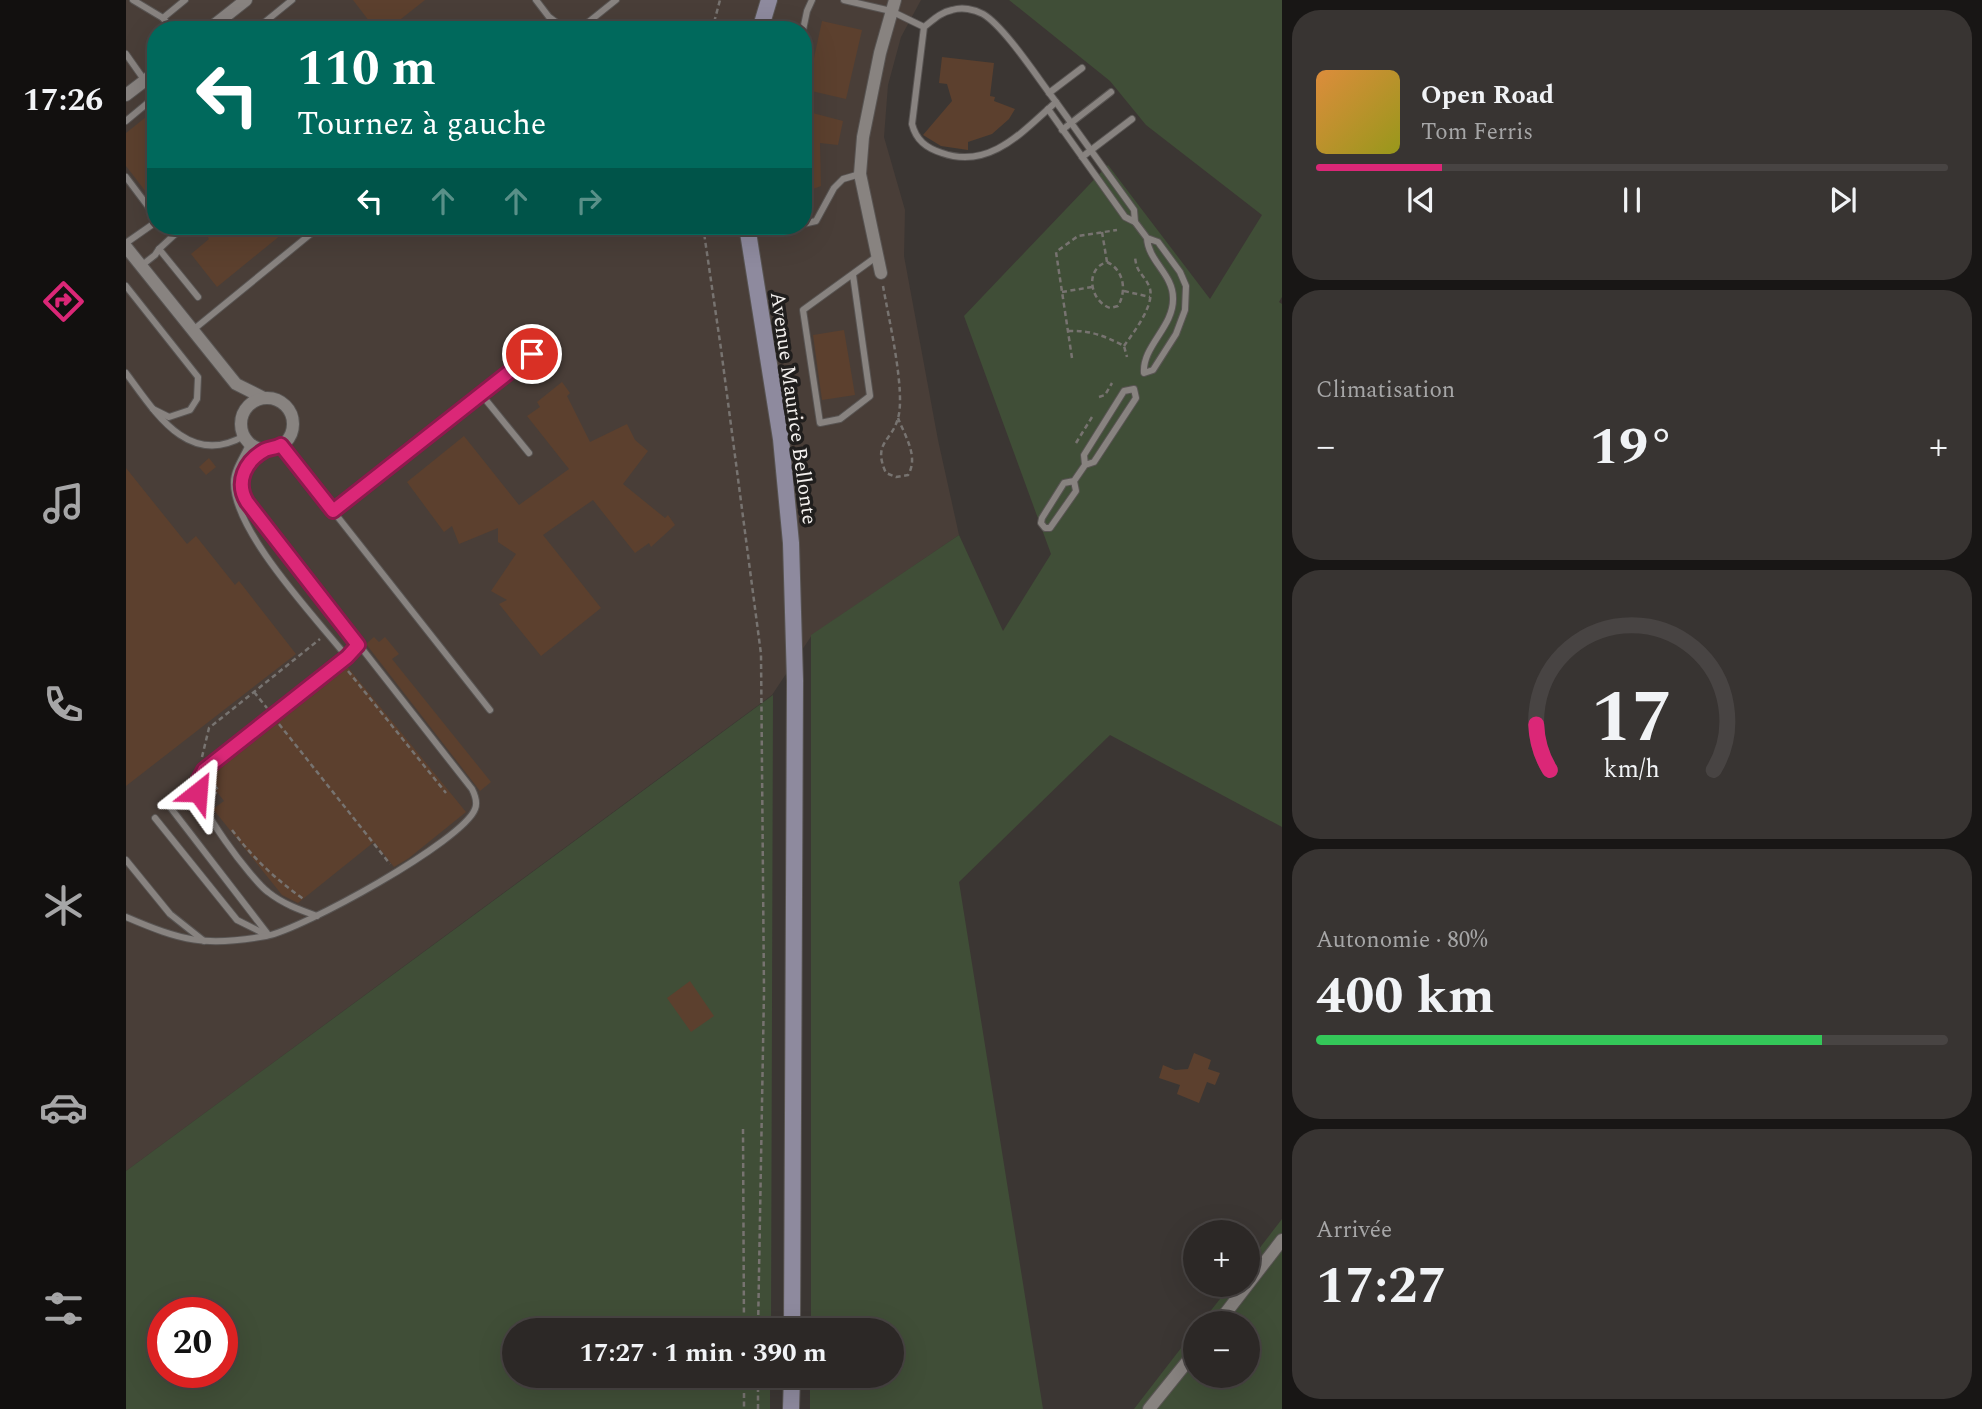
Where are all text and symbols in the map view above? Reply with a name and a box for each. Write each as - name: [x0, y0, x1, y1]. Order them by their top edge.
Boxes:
- text: 110 m: [297, 32, 436, 107]
- icon: left: [182, 49, 273, 140]
- text: Open Road: [1421, 75, 1554, 115]
- text: 17:26: [23, 76, 103, 125]
- text: Tournez à gauche: [297, 100, 546, 149]
- text: Tom Ferris: [1421, 115, 1533, 150]
- icon: previous: [1402, 181, 1440, 219]
- icon: pause: [1613, 181, 1651, 219]
- icon: next: [1824, 181, 1862, 219]
- icon: left: [351, 182, 389, 220]
- icon: ahead: [424, 182, 462, 220]
- icon: ahead: [497, 182, 535, 220]
- icon: right: [570, 182, 608, 220]
- icon: directions: [39, 277, 88, 326]
- street label: Avenue Maurice Bellonte: [761, 290, 825, 527]
- pin: [502, 324, 562, 384]
- icon: arrive: [513, 335, 551, 373]
- text: Climatisation: [1316, 373, 1455, 408]
- text: 19°: [1590, 408, 1674, 487]
- text: −: [1316, 418, 1335, 476]
- text: +: [1929, 418, 1948, 476]
- icon: music: [39, 479, 88, 528]
- text: 17: [1591, 664, 1673, 775]
- icon: phone: [39, 680, 88, 729]
- text: km/h: [1604, 751, 1660, 789]
- position arrow: [161, 755, 235, 829]
- icon: climate: [39, 881, 88, 930]
- text: Autonomie · 80%: [1316, 923, 1488, 958]
- text: 400 km: [1316, 957, 1495, 1036]
- icon: car: [39, 1083, 88, 1132]
- text: Arrivée: [1316, 1213, 1392, 1248]
- map controls: [1183, 1220, 1260, 1388]
- button: +: [1183, 1220, 1260, 1297]
- text: 17:27: [1316, 1247, 1447, 1326]
- icon: filters: [39, 1284, 88, 1333]
- speed limit sign: 20: [147, 1297, 238, 1388]
- button: −: [1183, 1311, 1260, 1388]
- text: 17:27 · 1 min · 390 m: [579, 1333, 827, 1373]

